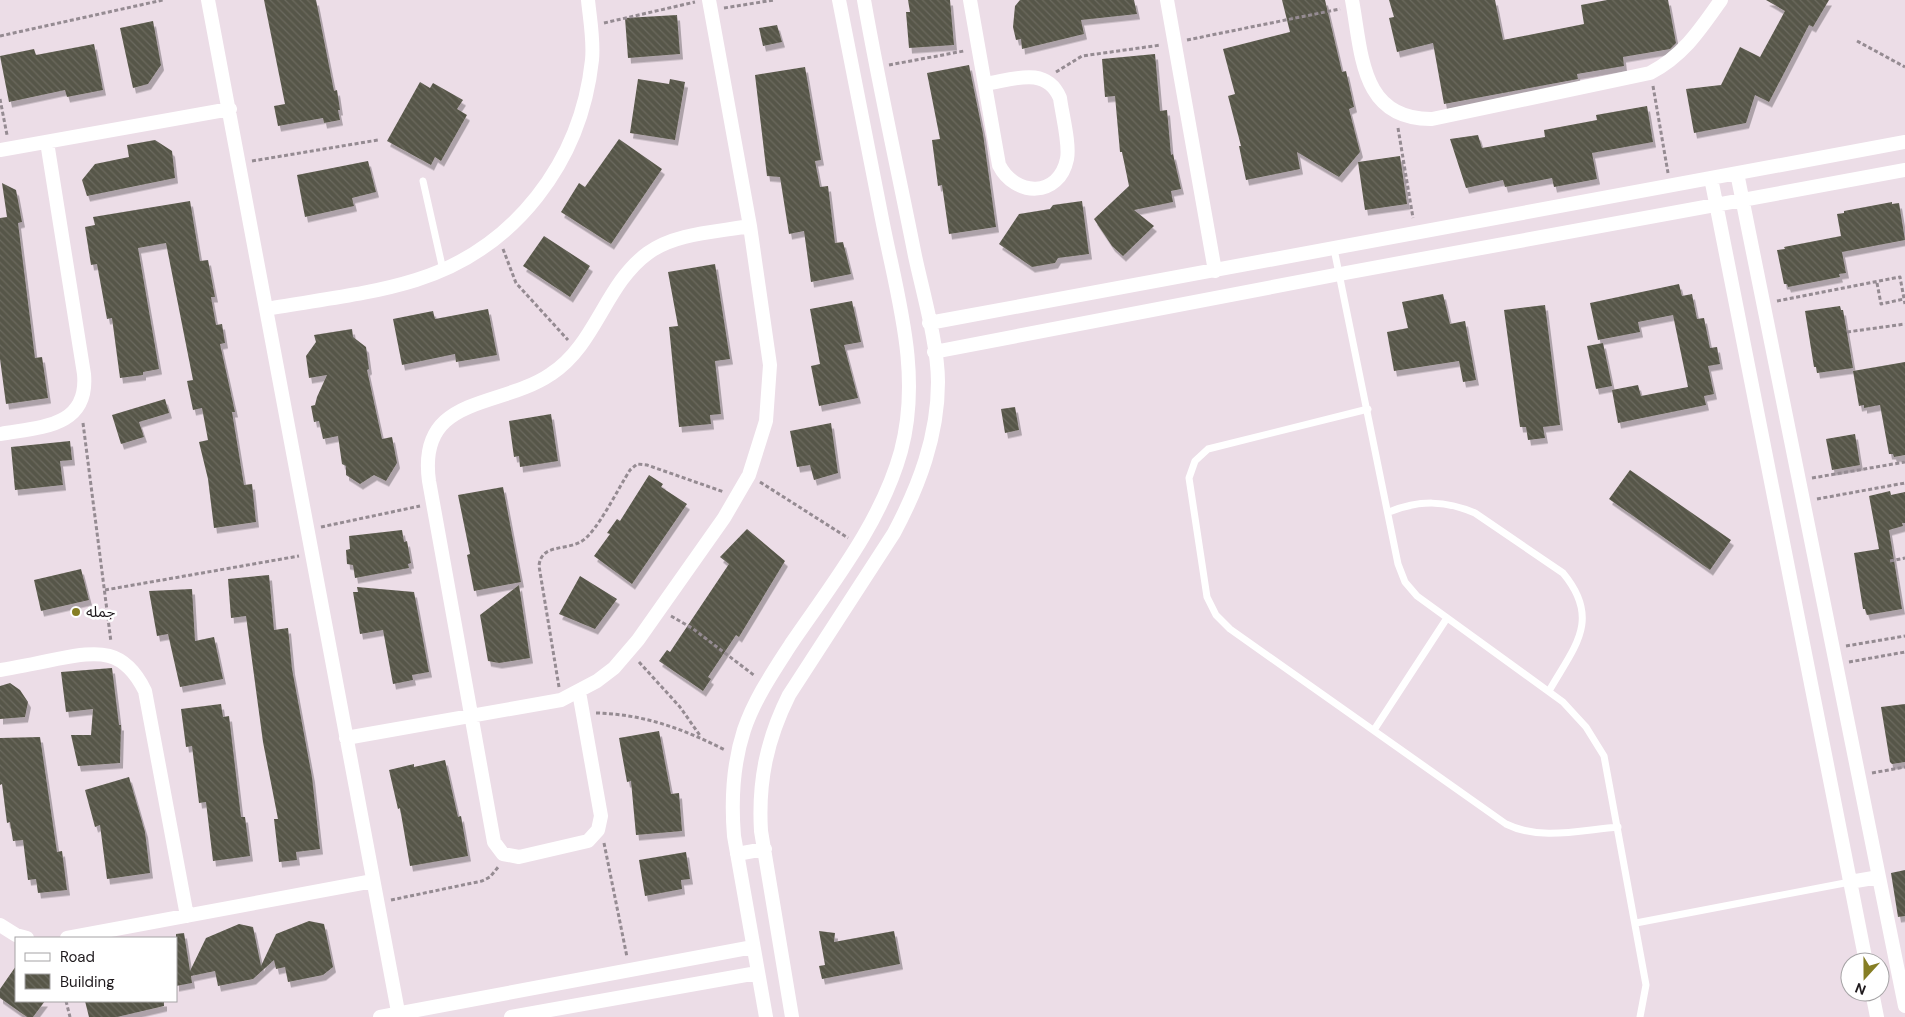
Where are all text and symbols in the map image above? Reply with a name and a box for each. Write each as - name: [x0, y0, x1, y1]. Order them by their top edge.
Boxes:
- place label: جمله: [86, 602, 115, 622]
- marker: جمله: [70, 606, 82, 618]
- legend: [15, 937, 178, 1002]
- text: Road: [60, 947, 95, 967]
- north arrow: [1840, 952, 1890, 1002]
- text: Building: [60, 972, 115, 992]
- text: N: [1852, 979, 1868, 999]

